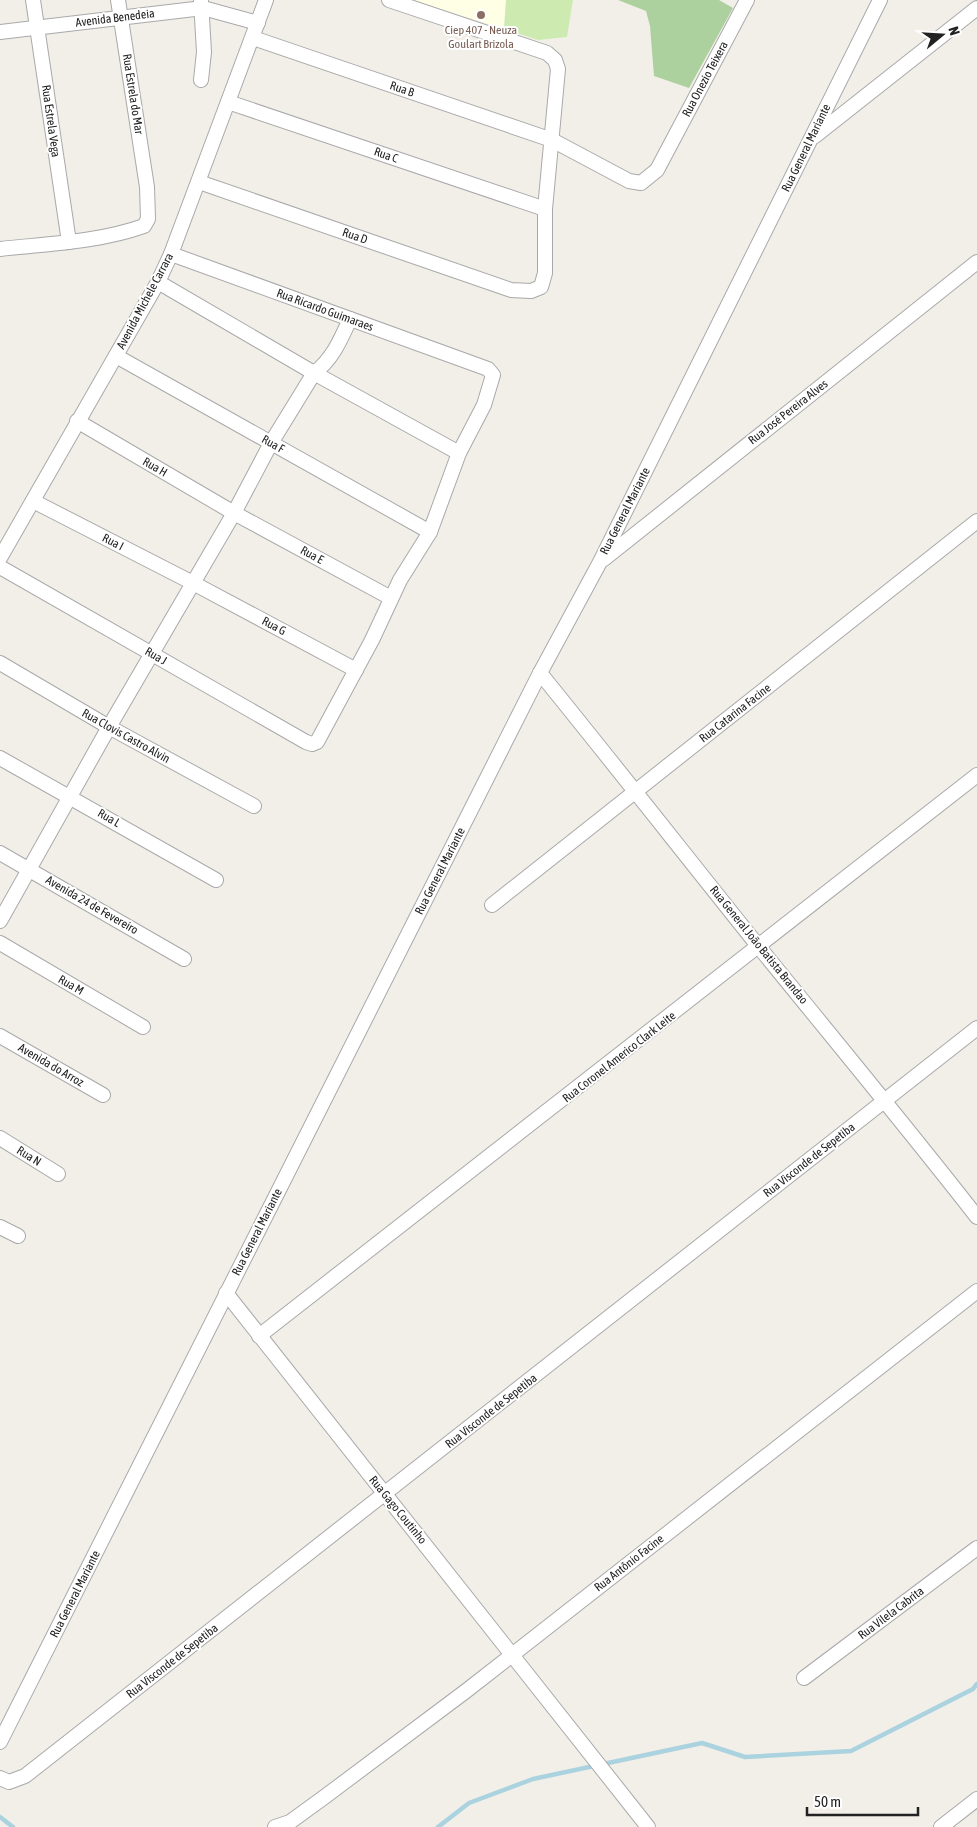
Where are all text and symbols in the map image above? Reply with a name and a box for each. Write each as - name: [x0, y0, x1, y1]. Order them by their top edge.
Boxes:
- street label: Avenida Benedeia: [75, 6, 155, 30]
- marker: Ciep 407 - Neuza Goulart Brizola: [475, 9, 487, 21]
- north arrow: [917, 10, 967, 60]
- place label: Ciep 407 - Neuza Goulart Brizola: [445, 23, 517, 51]
- text: N: [945, 25, 963, 37]
- street label: Rua Onezio Teixera: [679, 39, 731, 119]
- street label: Rua Estrela do Mar: [120, 53, 146, 136]
- street label: Rua B: [388, 78, 416, 100]
- street label: Rua Estrela Vega: [39, 84, 63, 158]
- street label: Rua General Mariante: [779, 102, 833, 194]
- street label: Rua C: [372, 144, 400, 166]
- street label: Rua D: [341, 225, 370, 247]
- street label: Avenida Michele Carrara: [114, 251, 176, 351]
- street label: Rua Ricardo Guimaraes: [275, 286, 375, 334]
- street label: Rua José Pereira Alves: [746, 377, 830, 447]
- street label: Rua F: [259, 432, 287, 456]
- street label: Rua H: [140, 454, 170, 480]
- street label: Rua General Mariante: [597, 465, 653, 557]
- street label: Rua I: [100, 531, 126, 553]
- street label: Rua E: [298, 543, 326, 567]
- street label: Rua G: [260, 614, 288, 638]
- street label: Rua J: [143, 644, 169, 668]
- street label: Rua Catarina Facine: [696, 681, 774, 745]
- street label: Rua Clovis Castro Alvin: [80, 706, 172, 766]
- street label: Rua L: [95, 806, 123, 830]
- street label: Rua General Mariante: [412, 825, 468, 917]
- street label: Avenida 24 de Fevereiro: [43, 873, 141, 937]
- street label: Rua General João Batista Brandao: [707, 883, 811, 1007]
- street label: Rua M: [56, 972, 86, 998]
- street label: Rua Coronel Americo Clark Leite: [560, 1009, 678, 1105]
- street label: Avenida do Arroz: [16, 1041, 87, 1090]
- street label: Rua Visconde de Sepetiba: [760, 1120, 858, 1200]
- street label: Rua N: [14, 1143, 44, 1169]
- street label: Rua General Mariante: [229, 1186, 285, 1278]
- street label: Rua Visconde de Sepetiba: [442, 1371, 540, 1451]
- street label: Rua Gago Coutinho: [366, 1473, 430, 1547]
- street label: Rua Antônio Facine: [592, 1532, 666, 1594]
- street label: Rua General Mariante: [47, 1548, 103, 1640]
- street label: Rua Vilela Cabrita: [855, 1584, 927, 1642]
- street label: Rua Visconde de Sepetiba: [123, 1621, 221, 1701]
- scale bar: [807, 1784, 918, 1816]
- text: 50 m: [814, 1793, 841, 1810]

